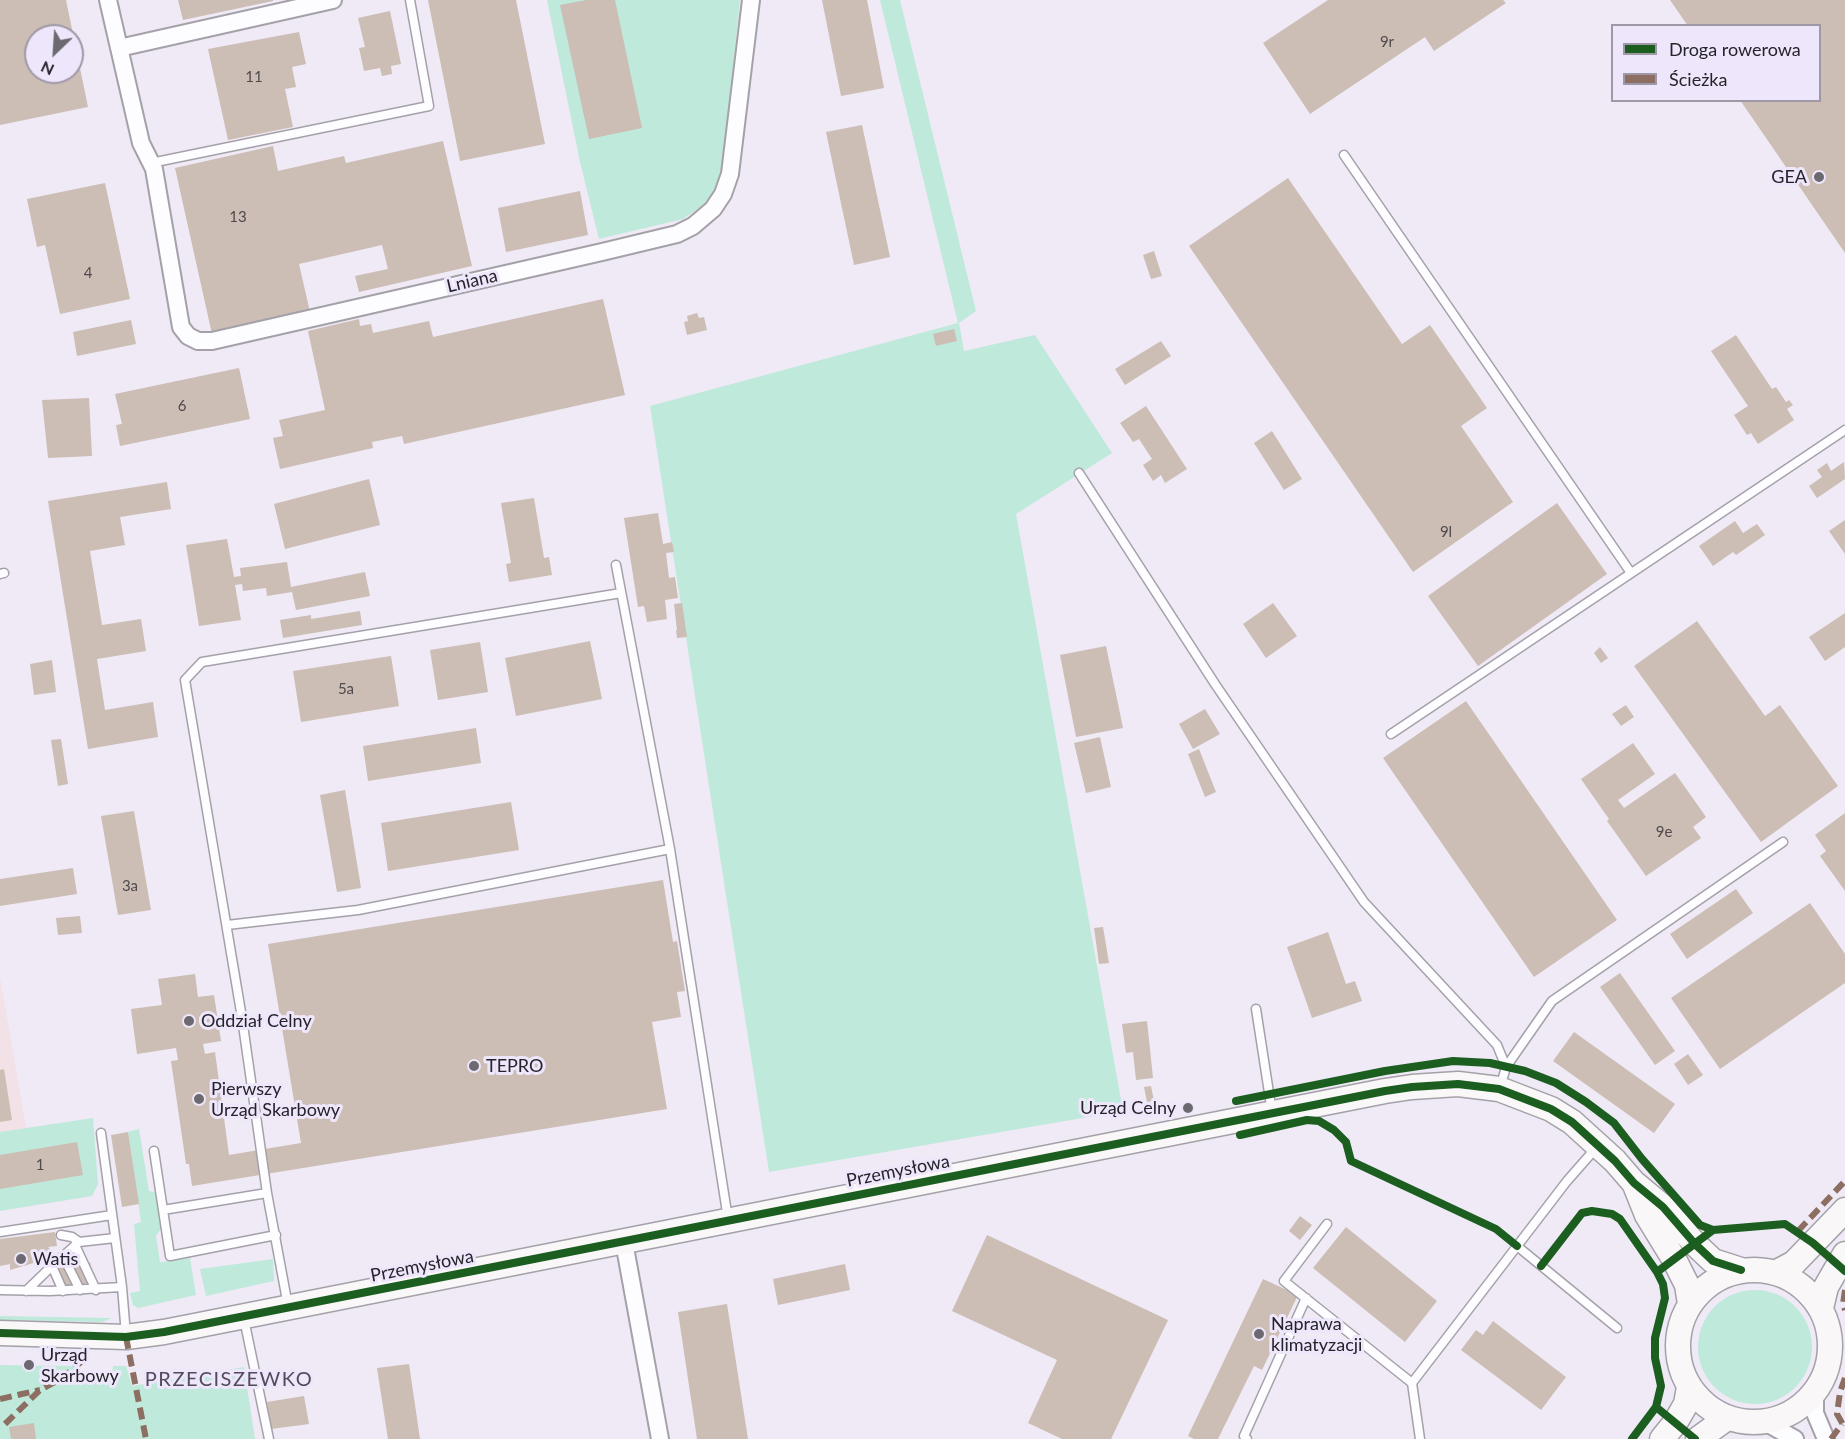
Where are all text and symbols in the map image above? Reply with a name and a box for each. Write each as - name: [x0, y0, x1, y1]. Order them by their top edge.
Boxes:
- north arrow: [24, 24, 84, 84]
- legend: [1611, 24, 1821, 102]
- house number: 9r: [1380, 33, 1394, 51]
- text: Droga rowerowa: [1669, 38, 1801, 60]
- text: N: [37, 58, 57, 80]
- house number: 11: [245, 68, 263, 86]
- text: Ścieżka: [1669, 68, 1727, 90]
- place label: GEA: [1771, 166, 1807, 188]
- marker: GEA: [1812, 170, 1826, 184]
- house number: 13: [229, 208, 247, 226]
- house number: 4: [84, 264, 92, 282]
- street label: Lniana: [444, 265, 500, 297]
- house number: 6: [178, 397, 186, 415]
- house number: 9l: [1440, 523, 1452, 541]
- house number: 5a: [338, 680, 354, 698]
- house number: 9e: [1656, 823, 1672, 841]
- house number: 3a: [122, 877, 138, 895]
- place label: Oddział Celny: [201, 1010, 312, 1032]
- marker: Oddział Celny: [182, 1014, 196, 1028]
- place label: TEPRO: [486, 1055, 543, 1077]
- marker: TEPRO: [467, 1059, 481, 1073]
- place label: Pierwszy Urząd Skarbowy: [211, 1078, 340, 1120]
- marker: Pierwszy Urząd Skarbowy: [192, 1092, 206, 1106]
- place label: Urząd Celny: [1080, 1097, 1176, 1119]
- marker: Urząd Celny: [1181, 1101, 1195, 1115]
- street label: Przemysłowa: [845, 1150, 951, 1192]
- house number: 1: [36, 1156, 44, 1174]
- street label: Przemysłowa: [369, 1245, 475, 1287]
- place label: Watis: [33, 1248, 78, 1270]
- marker: Watis: [14, 1252, 28, 1266]
- place label: Naprawa klimatyzacji: [1271, 1313, 1362, 1356]
- marker: Naprawa klimatyzacji: [1252, 1327, 1266, 1341]
- place label: Urząd Skarbowy: [41, 1344, 119, 1386]
- marker: Urząd Skarbowy: [22, 1358, 36, 1372]
- district label: PRZECISZEWKO: [145, 1368, 313, 1392]

